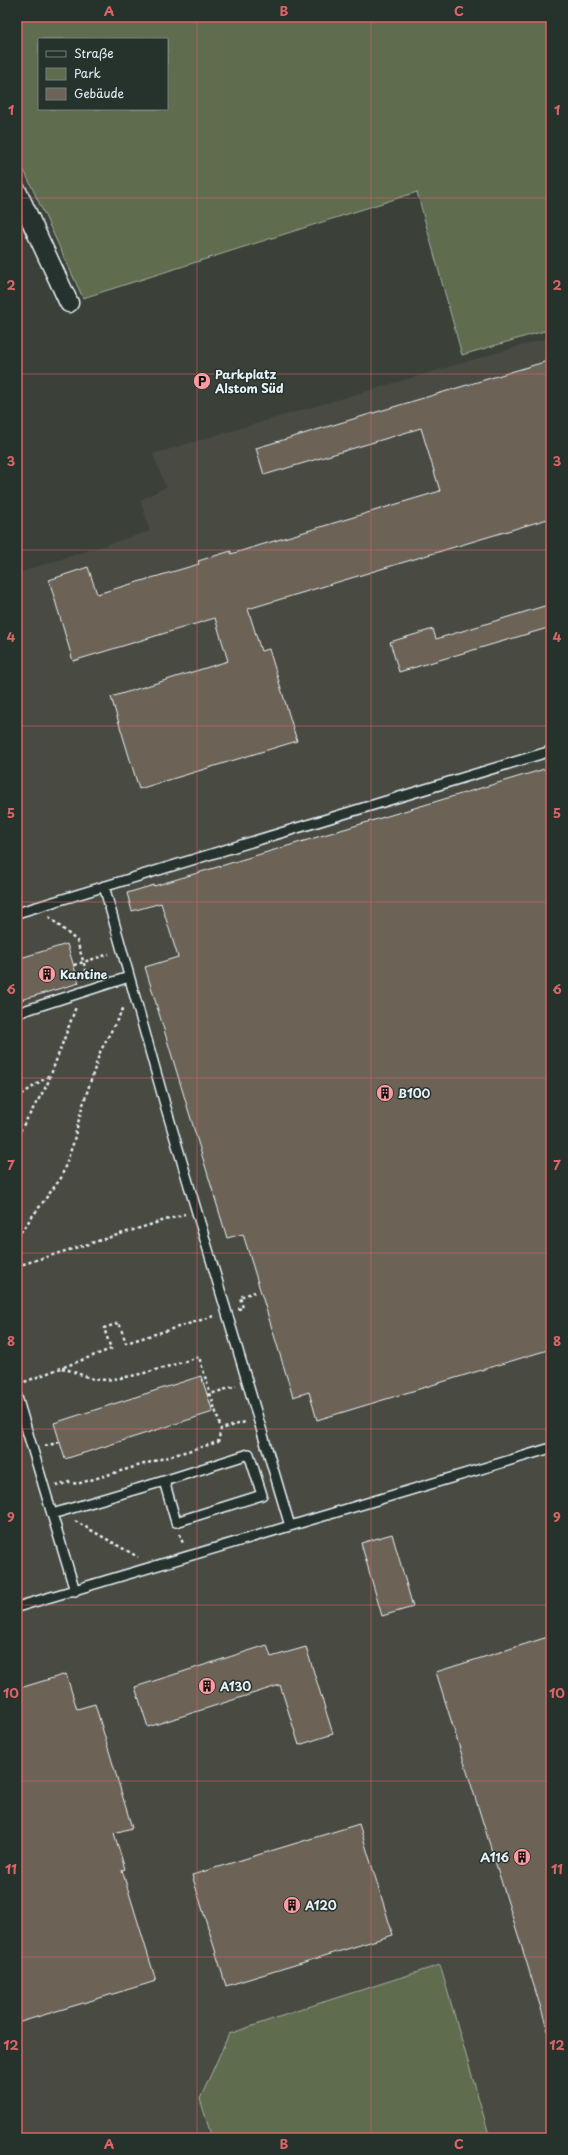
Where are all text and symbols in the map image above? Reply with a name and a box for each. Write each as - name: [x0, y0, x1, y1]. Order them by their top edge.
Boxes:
- text: A: [104, 1, 114, 20]
- text: B: [280, 1, 289, 20]
- text: C: [454, 1, 464, 20]
- legend: [38, 38, 168, 110]
- text: Straße: [74, 44, 114, 62]
- text: Park: [74, 64, 101, 82]
- text: Gebäude: [74, 84, 124, 102]
- text: 1: [8, 100, 14, 119]
- text: 1: [554, 100, 560, 119]
- text: 2: [6, 275, 16, 294]
- text: 2: [552, 275, 562, 294]
- place label: Parkplatz Alstom Süd: [214, 365, 284, 397]
- parking icon: Parkplatz Alstom Süd: [192, 371, 212, 391]
- text: 3: [7, 451, 16, 470]
- text: 3: [553, 451, 562, 470]
- text: 4: [7, 627, 16, 646]
- text: 4: [553, 627, 562, 646]
- text: 5: [7, 803, 15, 822]
- text: 5: [553, 803, 561, 822]
- building icon: Kantine: [37, 964, 57, 984]
- place label: Kantine: [60, 965, 108, 983]
- text: 6: [6, 979, 16, 998]
- text: 6: [552, 979, 562, 998]
- building icon: B100: [375, 1083, 395, 1103]
- place label: B100: [398, 1084, 431, 1102]
- text: 7: [7, 1155, 15, 1174]
- text: 7: [553, 1155, 561, 1174]
- text: 8: [7, 1331, 15, 1350]
- text: 8: [553, 1331, 561, 1350]
- text: 9: [7, 1507, 15, 1526]
- text: 9: [553, 1507, 561, 1526]
- building icon: A130: [197, 1676, 217, 1696]
- place label: A130: [219, 1677, 251, 1695]
- text: 10: [3, 1683, 19, 1702]
- text: 10: [549, 1683, 565, 1702]
- building icon: A116: [512, 1847, 532, 1867]
- place label: A116: [480, 1848, 510, 1866]
- text: 11: [5, 1859, 17, 1878]
- text: 11: [551, 1859, 563, 1878]
- building icon: A120: [282, 1895, 302, 1915]
- place label: A120: [304, 1896, 337, 1914]
- text: 12: [3, 2035, 19, 2054]
- text: 12: [549, 2035, 565, 2054]
- text: A: [104, 2134, 114, 2153]
- text: B: [280, 2134, 289, 2153]
- text: C: [454, 2134, 464, 2153]

